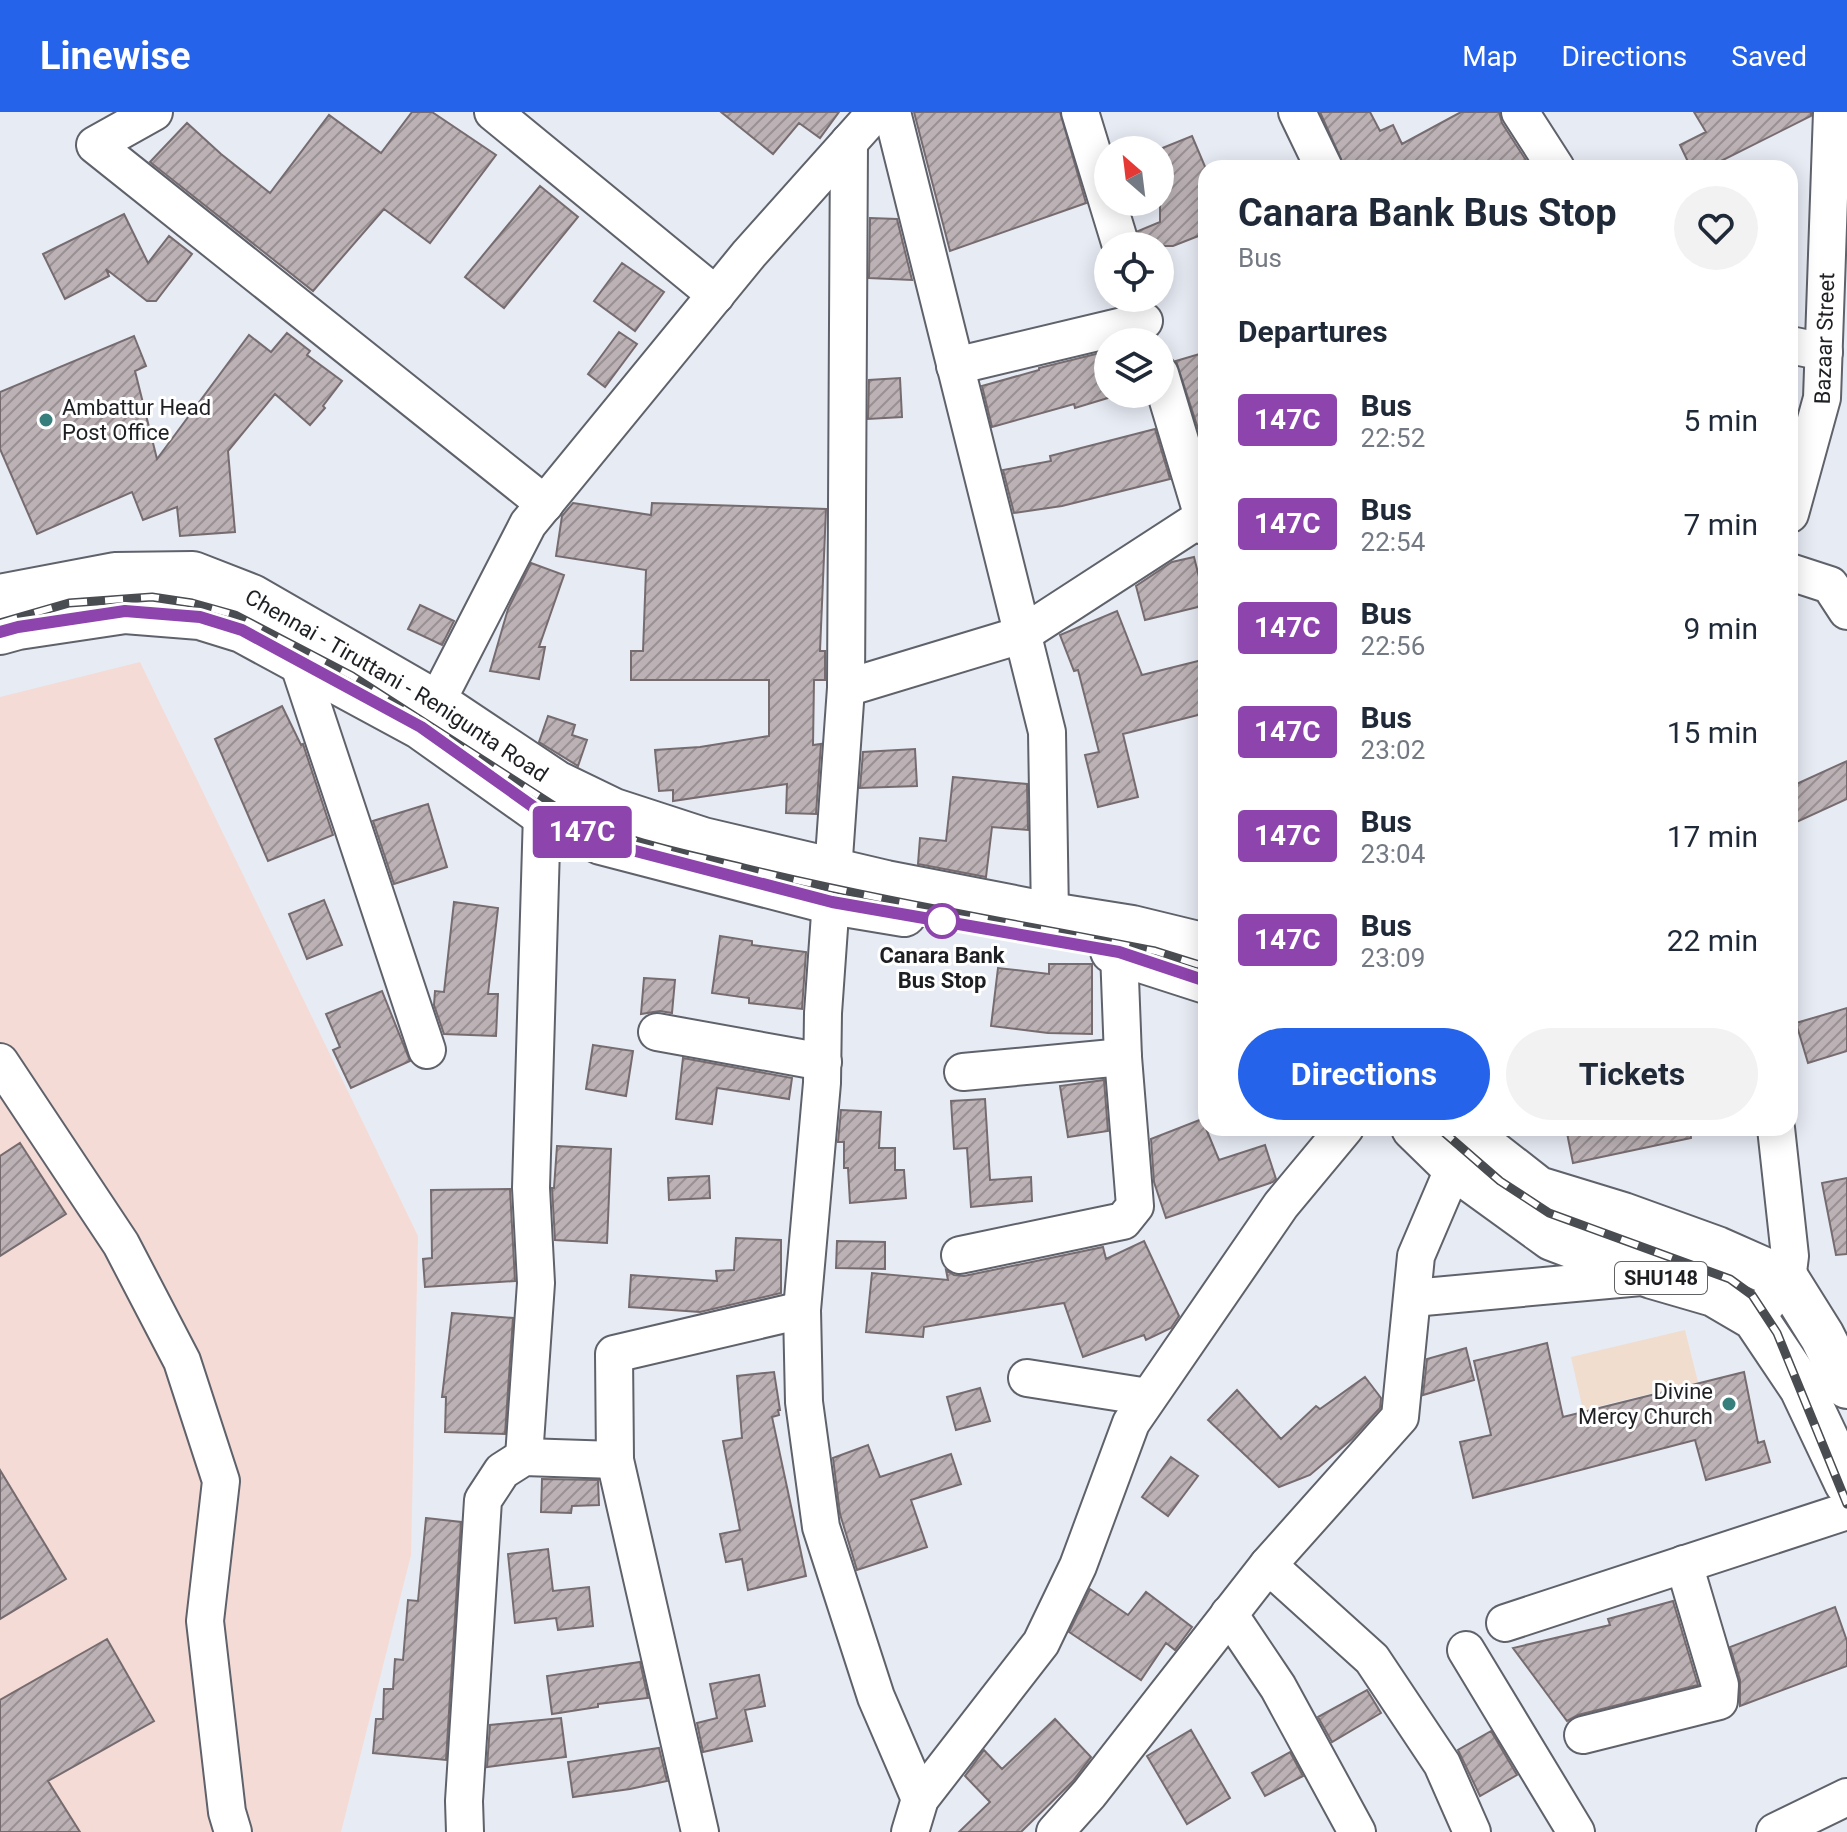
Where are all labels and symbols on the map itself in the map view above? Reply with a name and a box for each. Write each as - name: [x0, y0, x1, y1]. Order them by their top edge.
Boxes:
- north arrow: [1094, 136, 1174, 216]
- street label: Bazaar Street: [1809, 272, 1839, 405]
- place label: Ambattur Head Post Office: [62, 395, 211, 445]
- marker: Ambattur Head Post Office: [37, 411, 55, 429]
- street label: Chennai - Tiruttani - Renigunta Road: [241, 583, 553, 787]
- line badge: 147C: [526, 806, 638, 858]
- marker: Canara Bank Bus Stop: [925, 904, 959, 938]
- place label: Canara Bank Bus Stop: [879, 943, 1005, 993]
- road number: SHU148: [1615, 1262, 1707, 1294]
- place label: Divine Mercy Church: [1578, 1379, 1713, 1429]
- marker: Divine Mercy Church: [1720, 1395, 1738, 1413]

